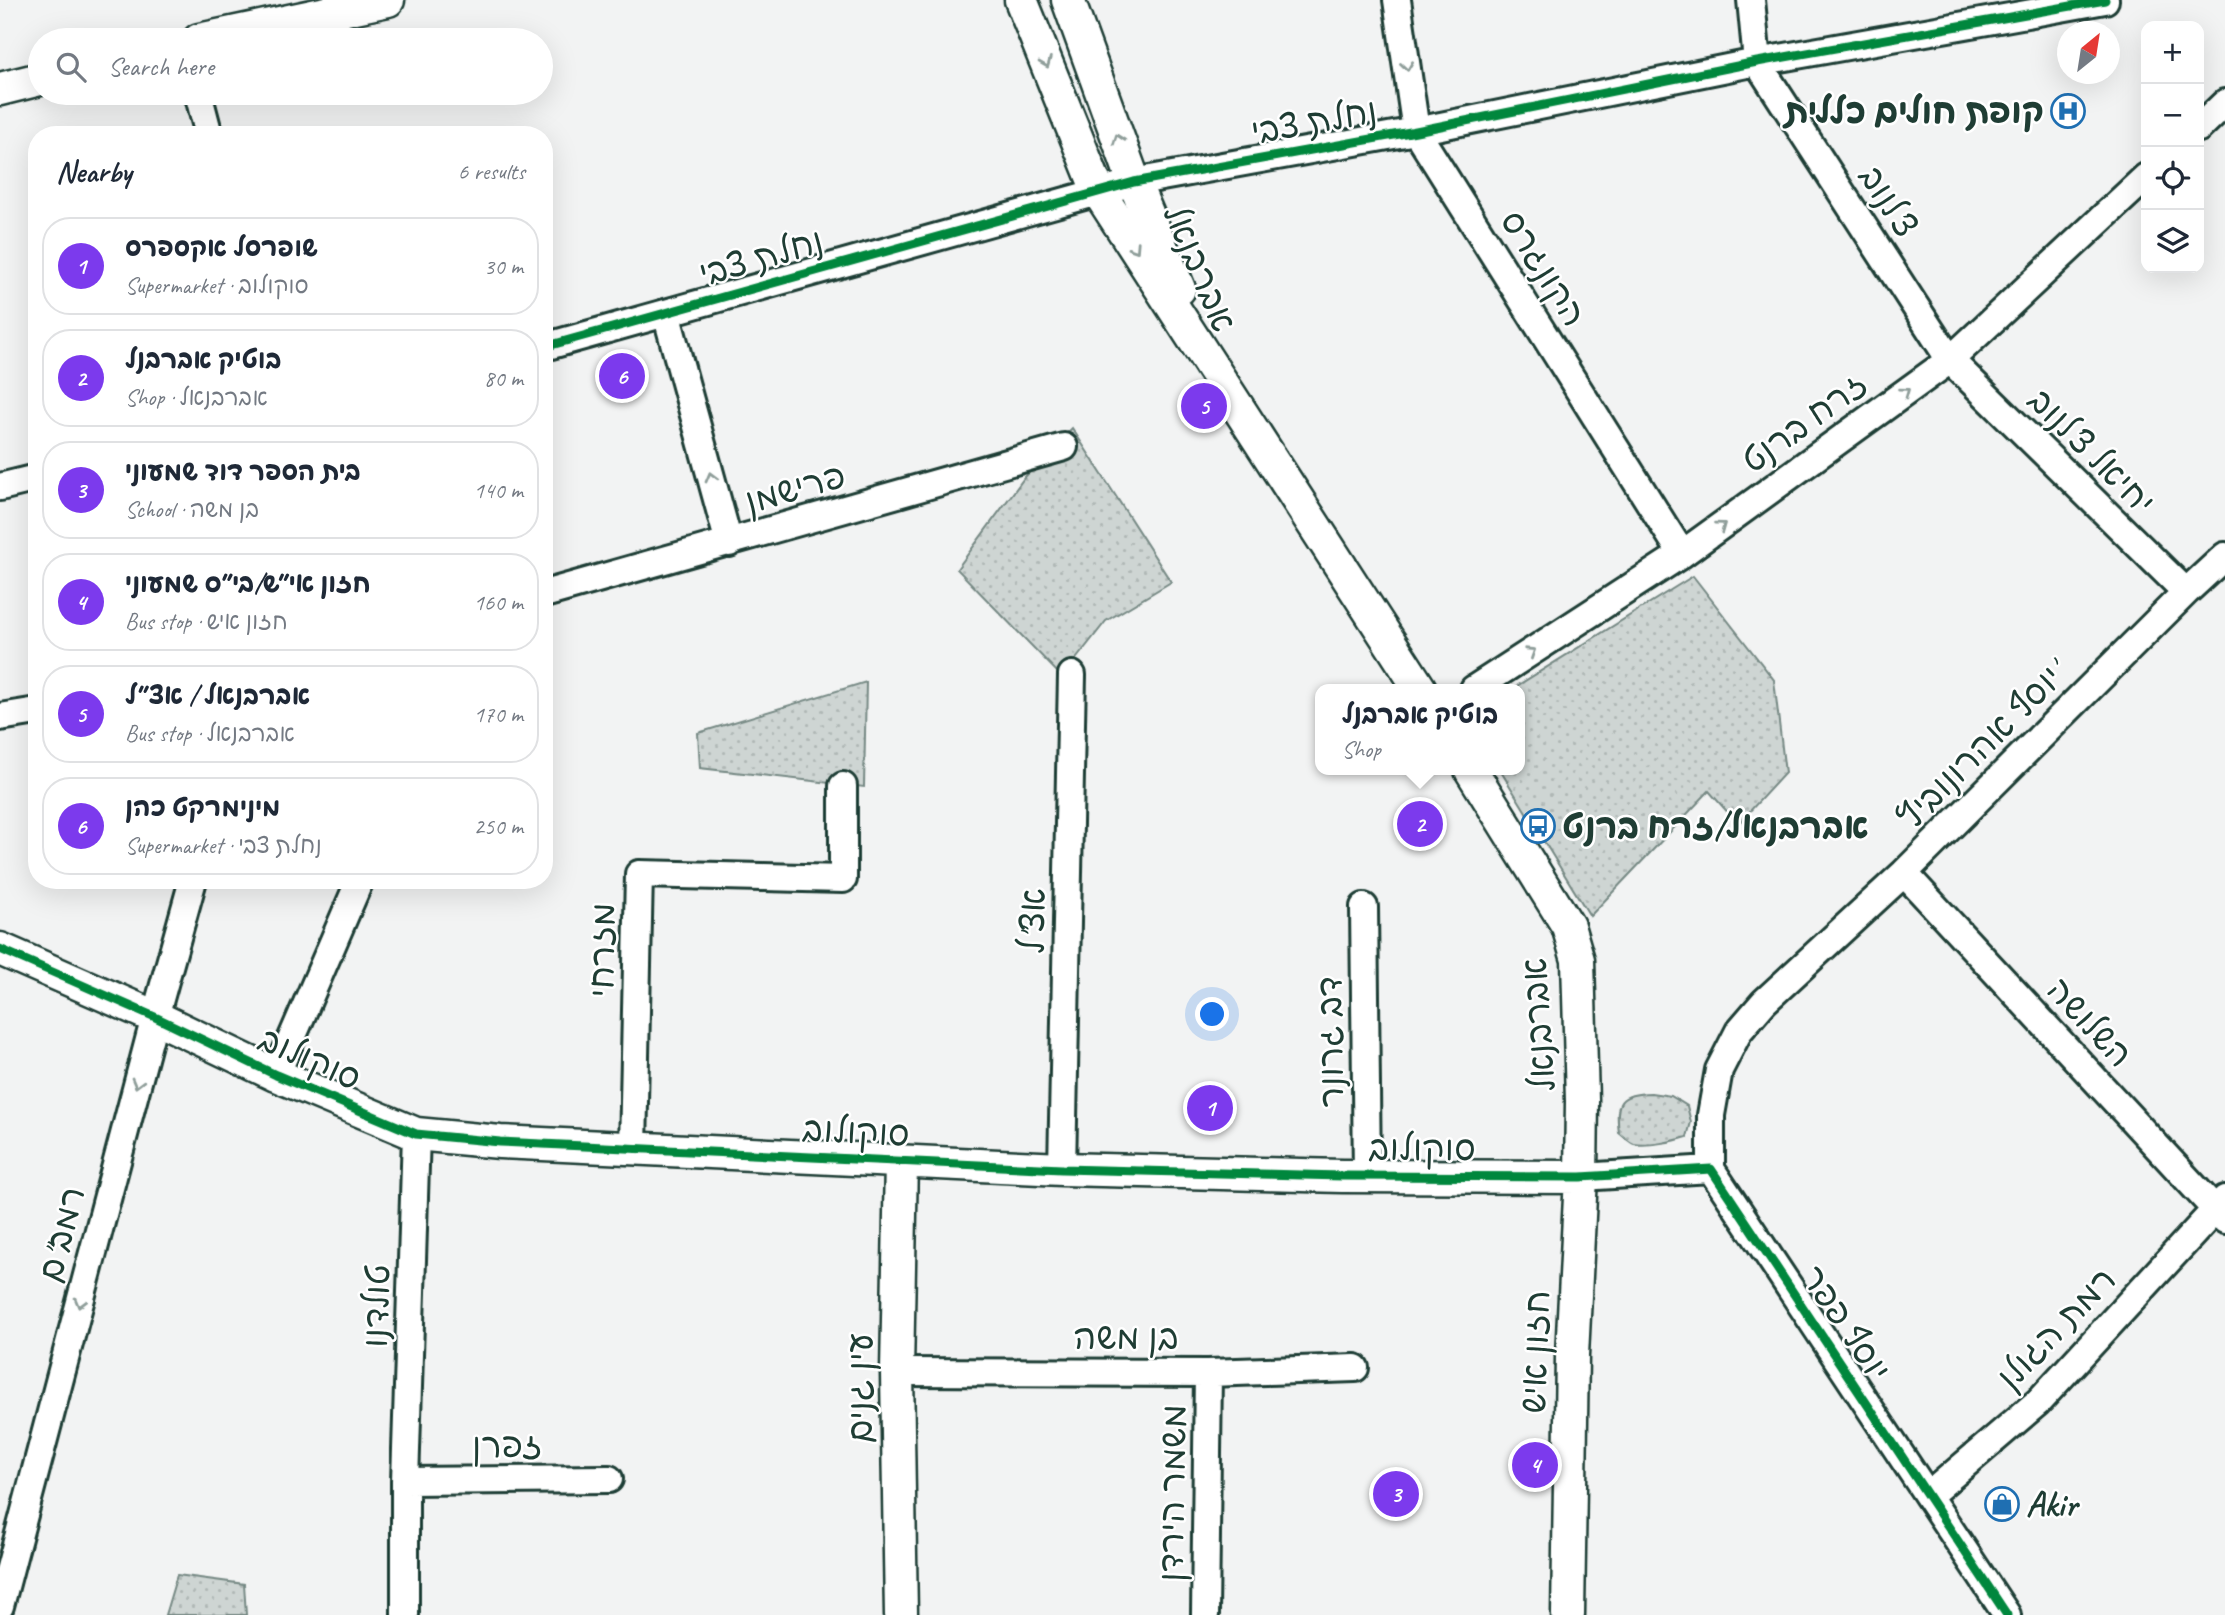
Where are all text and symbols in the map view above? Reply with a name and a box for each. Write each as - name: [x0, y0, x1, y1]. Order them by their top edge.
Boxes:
- north arrow: [2057, 21, 2120, 84]
- map controls: [2141, 21, 2204, 273]
- button: +: [2141, 21, 2204, 84]
- search box: [28, 28, 553, 105]
- icon: search: [52, 48, 90, 86]
- text: Search here: [108, 50, 214, 83]
- one-way arrow: [1038, 57, 1052, 69]
- one-way arrow: [1399, 60, 1414, 71]
- button: −: [2141, 84, 2204, 147]
- street label: נחלת צבי: [1248, 88, 1381, 155]
- place label: קופת חולים כללית: [1782, 89, 2044, 134]
- hospital icon: קופת חולים כללית: [2049, 92, 2087, 130]
- one-way arrow: [1113, 134, 1127, 146]
- button: locate: [2141, 147, 2204, 210]
- text: Nearby: [56, 153, 132, 191]
- text: 6 results: [458, 157, 525, 186]
- street label: צ'לנוב: [1849, 157, 1928, 246]
- street label: אברבנאל: [1153, 198, 1246, 339]
- street label: הקונגרס: [1490, 202, 1597, 335]
- button: layers: [2141, 210, 2204, 273]
- street label: נחלת צבי: [694, 218, 828, 297]
- text: שופרסל אקספרס: [125, 231, 318, 264]
- one-way arrow: [1127, 240, 1139, 253]
- text: 1: [76, 252, 86, 281]
- text: 30 m: [484, 252, 523, 281]
- text: Supermarket · סוקולוב: [125, 271, 309, 300]
- text: בוטיק אברבנל: [125, 343, 282, 376]
- pin: 6: [599, 350, 645, 402]
- street label: זרח ברנט: [1732, 362, 1876, 483]
- text: 2: [76, 364, 86, 393]
- text: 80 m: [484, 364, 523, 393]
- street label: יחיאל צ'לנוב: [2019, 378, 2165, 524]
- pin: 5: [1181, 380, 1227, 432]
- text: Shop · אברבנאל: [125, 383, 268, 412]
- one-way arrow: [1897, 388, 1910, 401]
- street label: פרישמן: [740, 453, 851, 524]
- text: בית הספר דוד שמעוני: [125, 455, 361, 488]
- one-way arrow: [705, 471, 719, 483]
- text: 3: [76, 476, 86, 505]
- text: 140 m: [474, 476, 523, 505]
- text: School · בן משה: [125, 495, 259, 524]
- one-way arrow: [1713, 522, 1726, 534]
- text: חזון אי״ש/בי״ס שמעוני: [125, 567, 371, 600]
- text: 4: [76, 588, 86, 617]
- text: 160 m: [474, 588, 523, 617]
- text: Bus stop · חזון איש: [125, 607, 287, 636]
- one-way arrow: [1524, 647, 1537, 660]
- street label: יוסף אהרונוביץ': [1888, 648, 2079, 840]
- text: אברבנאל / אצ״ל: [125, 679, 310, 712]
- popup: [1315, 684, 1525, 775]
- text: בוטיק אברבנל: [1342, 698, 1498, 731]
- text: 5: [76, 700, 86, 729]
- text: 170 m: [474, 700, 523, 729]
- text: Bus stop · אברבנאל: [125, 719, 295, 748]
- text: Shop: [1342, 735, 1381, 764]
- text: מינימרקט כהן: [125, 791, 280, 824]
- pin: 2: [1397, 798, 1443, 850]
- place label: אברבנאל/זרח ברנט: [1562, 804, 1868, 849]
- bus stop icon: אברבנאל/זרח ברנט: [1519, 807, 1557, 845]
- text: 6: [76, 812, 86, 841]
- text: 250 m: [474, 812, 523, 841]
- text: Supermarket · נחלת צבי: [125, 831, 322, 860]
- street label: אצ"ל: [1009, 888, 1056, 954]
- street label: מזרחי: [579, 902, 626, 998]
- street label: אברבנאל: [1511, 957, 1566, 1093]
- street label: השלושה: [2037, 968, 2143, 1077]
- street label: דב גרונר: [1307, 976, 1354, 1108]
- your location: [1195, 997, 1229, 1031]
- street label: סוקולוב: [252, 1016, 368, 1101]
- one-way arrow: [131, 1077, 145, 1089]
- pin: 1: [1187, 1082, 1233, 1134]
- street label: סוקולוב: [801, 1106, 911, 1157]
- street label: סוקולוב: [1368, 1126, 1476, 1171]
- street label: רמב"ם: [27, 1181, 96, 1287]
- street label: יוסף פפר: [1791, 1257, 1901, 1390]
- street label: רמת הגולן: [1987, 1258, 2126, 1399]
- street label: טולדנו: [353, 1263, 400, 1349]
- street label: חזון איש: [1511, 1290, 1560, 1414]
- one-way arrow: [73, 1297, 88, 1309]
- street label: בן משה: [1073, 1315, 1179, 1360]
- street label: עין גנים: [838, 1333, 883, 1443]
- street label: משמר הירדן: [1148, 1404, 1197, 1582]
- street label: זפרן: [471, 1422, 543, 1469]
- pin: 4: [1512, 1439, 1558, 1491]
- pin: 3: [1373, 1468, 1419, 1520]
- place label: Akir: [2026, 1482, 2080, 1527]
- shop icon: Akir: [1983, 1485, 2021, 1523]

